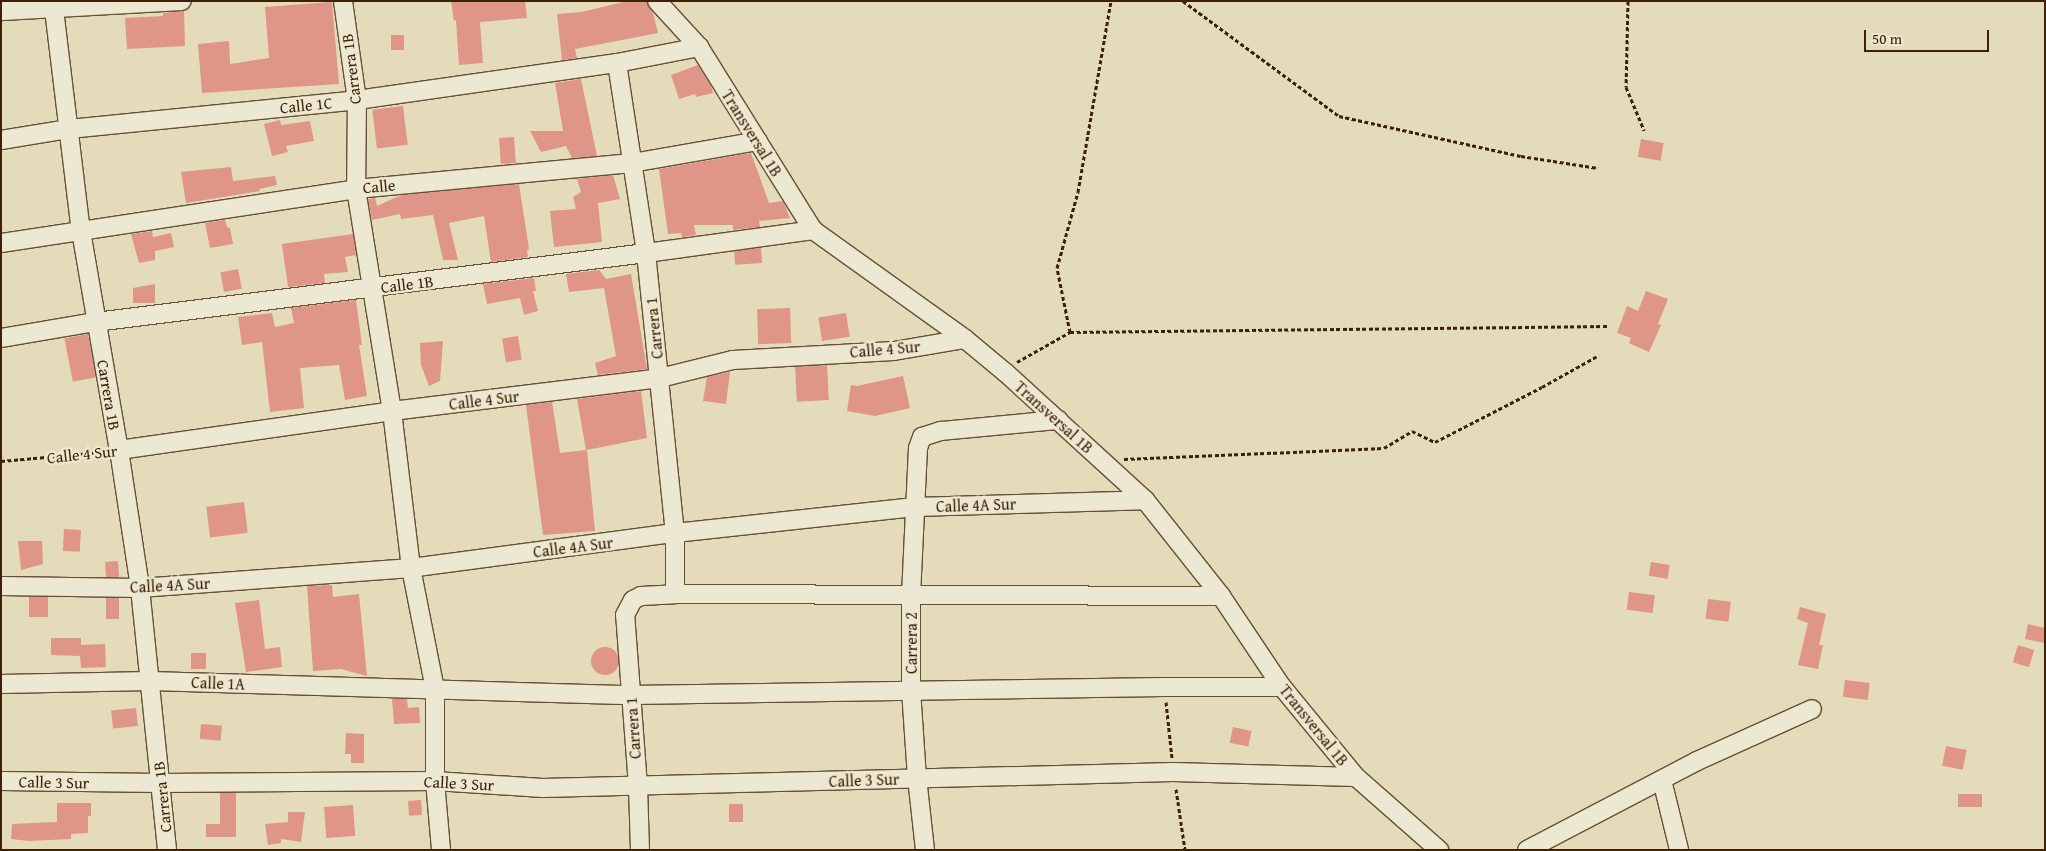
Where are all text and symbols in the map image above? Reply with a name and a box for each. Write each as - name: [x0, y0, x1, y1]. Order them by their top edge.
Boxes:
- scale bar: [1866, 20, 1991, 52]
- text: 50 m: [1872, 28, 1902, 49]
- street label: Carrera 1B: [337, 33, 365, 105]
- street label: Transversal 1B: [718, 86, 786, 180]
- street label: Calle 1C: [279, 93, 333, 117]
- street label: Calle: [362, 175, 396, 197]
- street label: Calle 1B: [380, 271, 434, 297]
- street label: Carrera 1: [641, 296, 667, 360]
- street label: Calle 4 Sur: [849, 336, 921, 362]
- street label: Carrera 1B: [93, 358, 125, 432]
- street label: Transversal 1B: [1011, 377, 1097, 457]
- street label: Calle 4 Sur: [448, 386, 520, 414]
- street label: Calle 4 Sur: [46, 441, 118, 467]
- street label: Calle 4A Sur: [936, 494, 1016, 516]
- street label: Calle 4A Sur: [532, 533, 614, 561]
- street label: Calle 4A Sur: [129, 573, 211, 597]
- street label: Carrera 2: [901, 612, 921, 674]
- street label: Calle 1A: [191, 672, 245, 694]
- street label: Transversal 1B: [1275, 681, 1353, 769]
- street label: Carrera 1: [621, 696, 645, 760]
- street label: Carrera 1B: [149, 761, 175, 833]
- street label: Calle 3 Sur: [828, 769, 900, 791]
- street label: Calle 3 Sur: [19, 772, 89, 792]
- street label: Calle 3 Sur: [423, 772, 495, 794]

